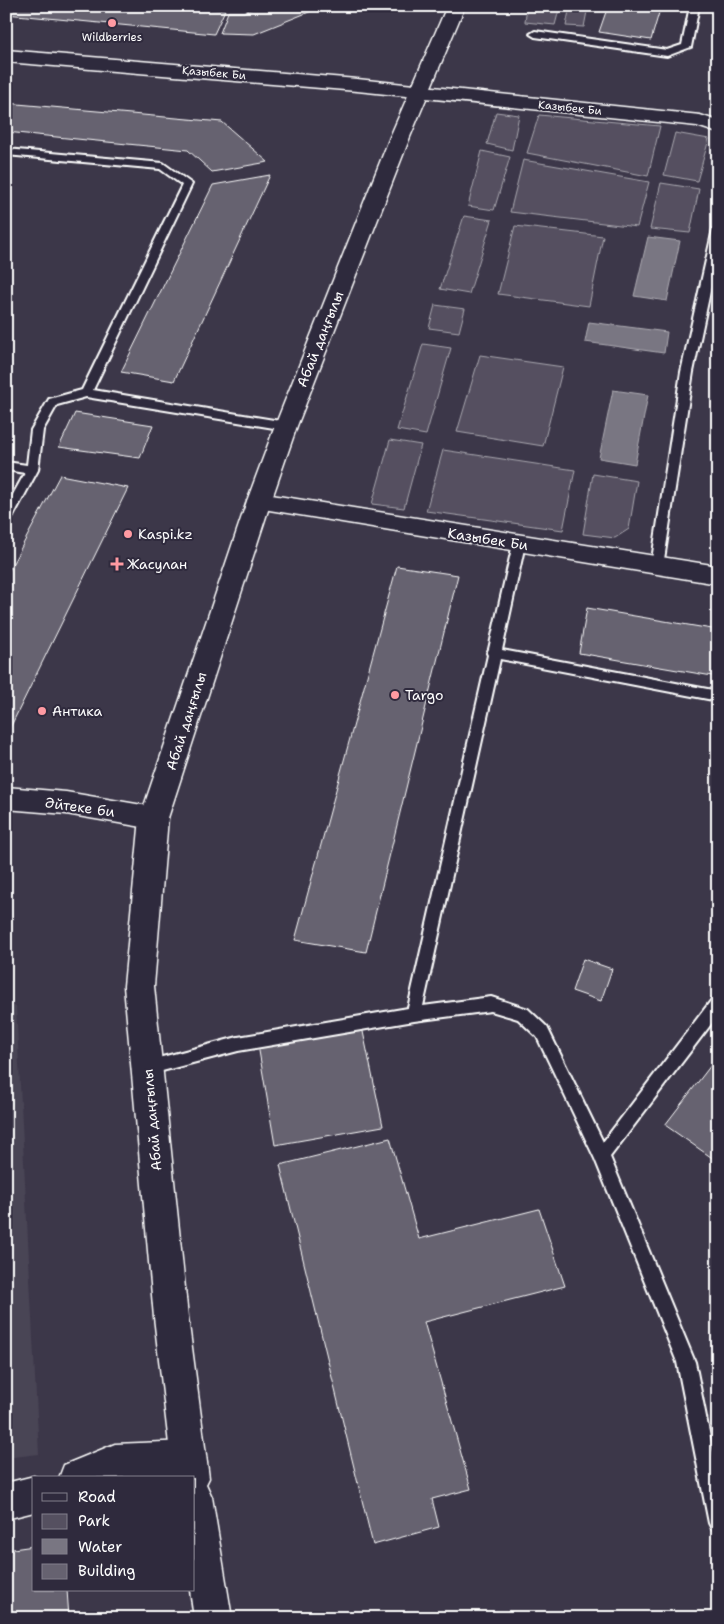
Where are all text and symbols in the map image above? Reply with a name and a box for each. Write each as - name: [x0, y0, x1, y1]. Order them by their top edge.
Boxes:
- marker: Wildberries: [106, 17, 118, 29]
- place label: Wildberries: [82, 30, 142, 45]
- street label: Қазыбек Би: [181, 63, 247, 83]
- street label: Казыбек Би: [537, 97, 603, 119]
- street label: Абай даңғылы: [293, 288, 347, 390]
- street label: Казыбек Би: [446, 524, 530, 554]
- place label: Kaspi.kz: [138, 525, 193, 543]
- marker: Kaspi.kz: [122, 528, 134, 540]
- place label: Жасулан: [127, 555, 187, 573]
- marker: Жасулан: [111, 558, 123, 570]
- street label: Абай даңғылы: [162, 670, 210, 772]
- place label: Targo: [405, 686, 443, 704]
- marker: Targo: [389, 689, 401, 701]
- place label: Антика: [52, 702, 103, 720]
- marker: Антика: [36, 705, 48, 717]
- street label: Әйтеке би: [44, 793, 116, 821]
- street label: Абай даңғылы: [139, 1068, 165, 1172]
- legend: [32, 1476, 195, 1592]
- text: Road: [78, 1487, 116, 1507]
- text: Park: [78, 1511, 110, 1531]
- text: Water: [78, 1537, 122, 1557]
- text: Building: [78, 1561, 135, 1581]

